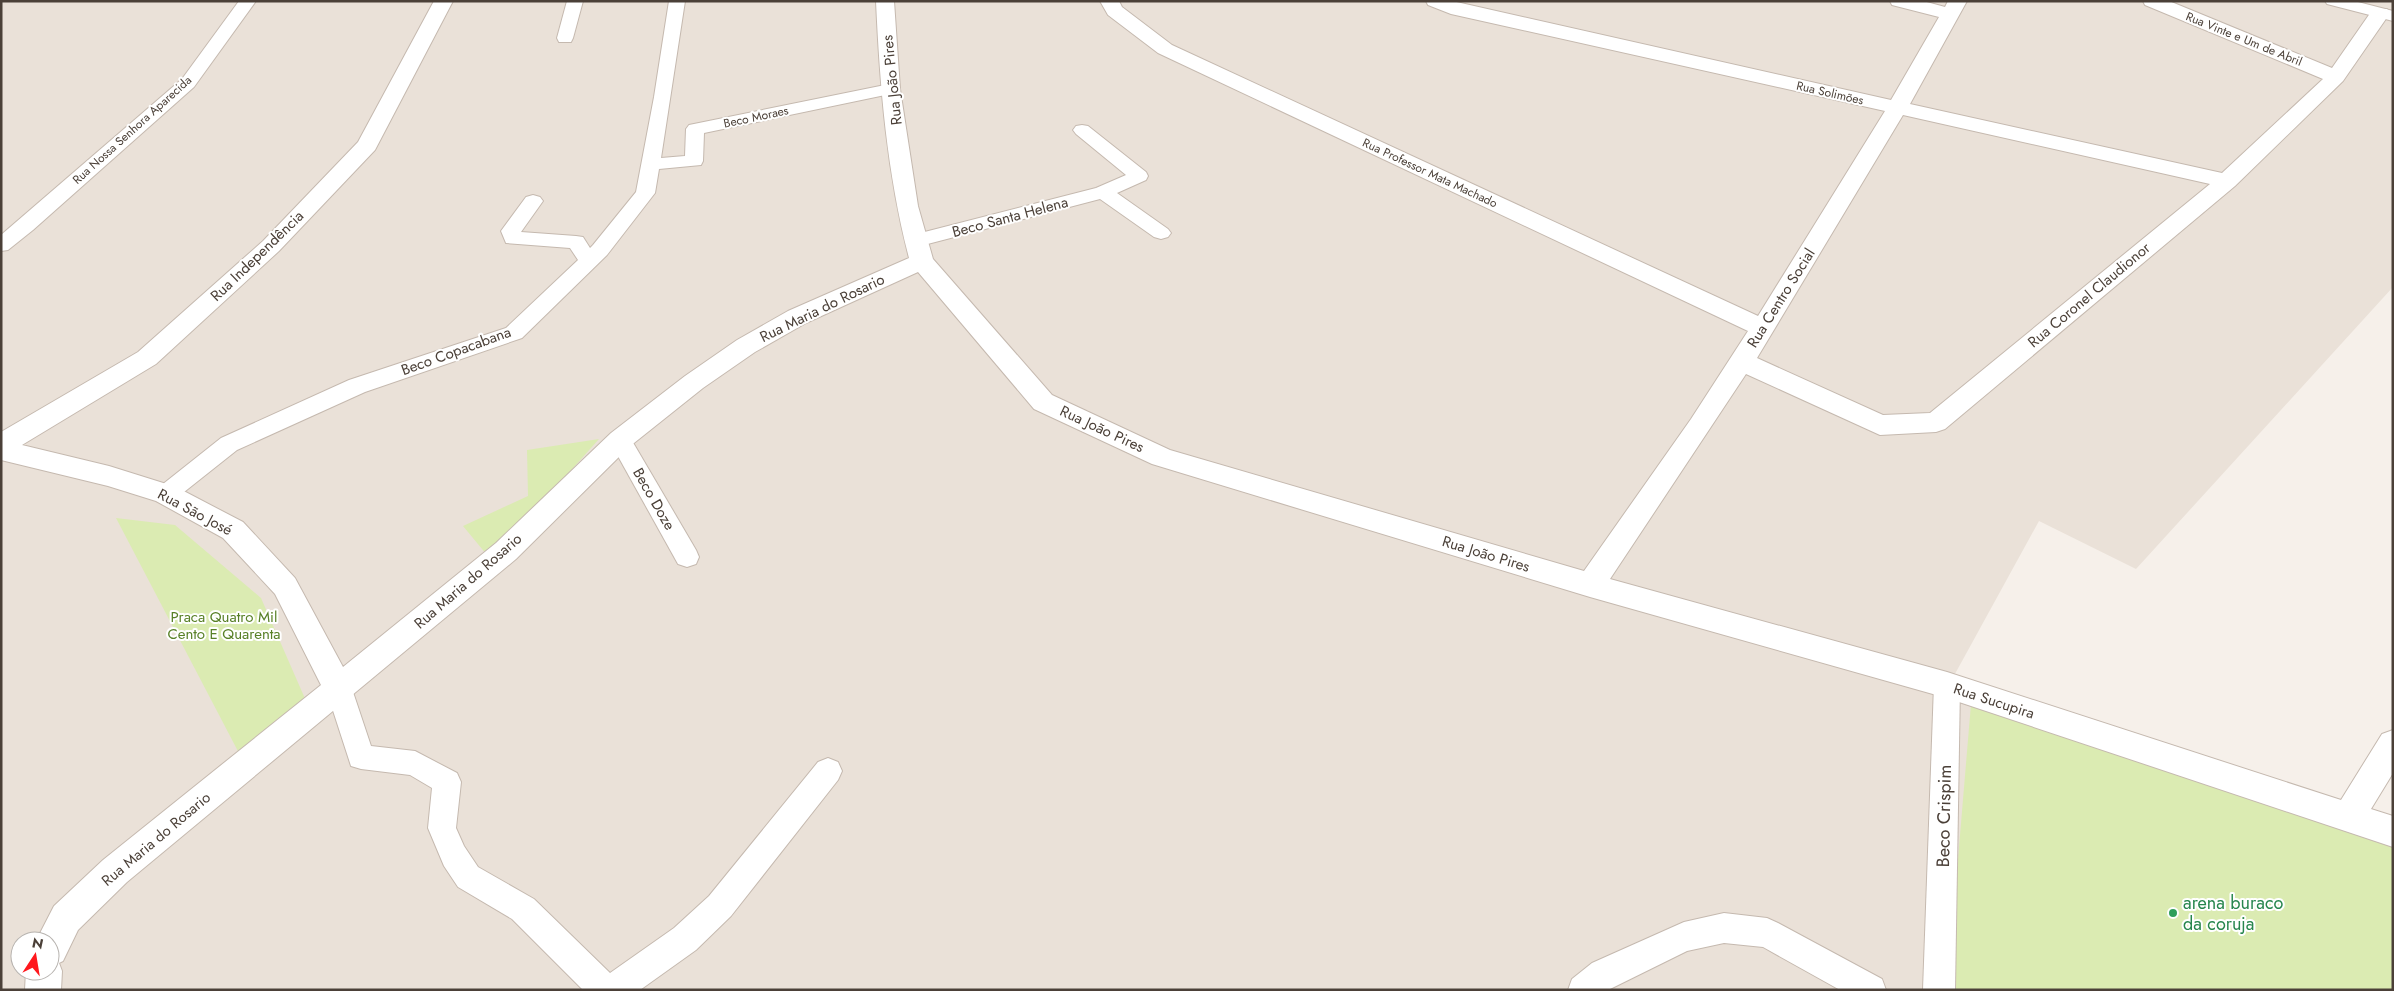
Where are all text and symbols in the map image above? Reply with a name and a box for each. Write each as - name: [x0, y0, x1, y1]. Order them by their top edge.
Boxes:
- street label: Rua Vinte e Um de Abril: [2183, 7, 2305, 71]
- street label: Rua João Pires: [876, 34, 908, 126]
- street label: Rua Nossa Senhora Aparecida: [68, 71, 196, 188]
- street label: Rua Solimões: [1795, 77, 1865, 109]
- street label: Beco Moraes: [722, 101, 790, 133]
- street label: Rua Professor Mata Machado: [1359, 134, 1501, 212]
- street label: Beco Santa Helena: [950, 191, 1070, 243]
- street label: Rua Independência: [205, 206, 309, 306]
- street label: Rua Coronel Claudionor: [2023, 237, 2156, 353]
- street label: Rua Centro Social: [1742, 244, 1820, 352]
- street label: Rua Maria do Rosario: [756, 268, 888, 348]
- street label: Beco Copacabana: [398, 321, 514, 381]
- street label: Rua João Pires: [1056, 400, 1148, 458]
- street label: Beco Doze: [627, 464, 681, 534]
- street label: Rua São José: [154, 483, 236, 541]
- street label: Rua Maria do Rosario: [409, 528, 527, 634]
- street label: Rua João Pires: [1439, 530, 1533, 578]
- park label: Praca Quatro Mil Cento E Quarenta: [167, 606, 281, 645]
- street label: Rua Sucupira: [1951, 678, 2037, 724]
- street label: Beco Crispim: [1930, 764, 1958, 868]
- street label: Rua Maria do Rosario: [97, 787, 215, 891]
- place label: arena buraco da coruja: [2183, 890, 2283, 937]
- marker: arena buraco da coruja: [2167, 907, 2179, 919]
- north arrow: [10, 931, 60, 981]
- text: N: [30, 932, 45, 954]

